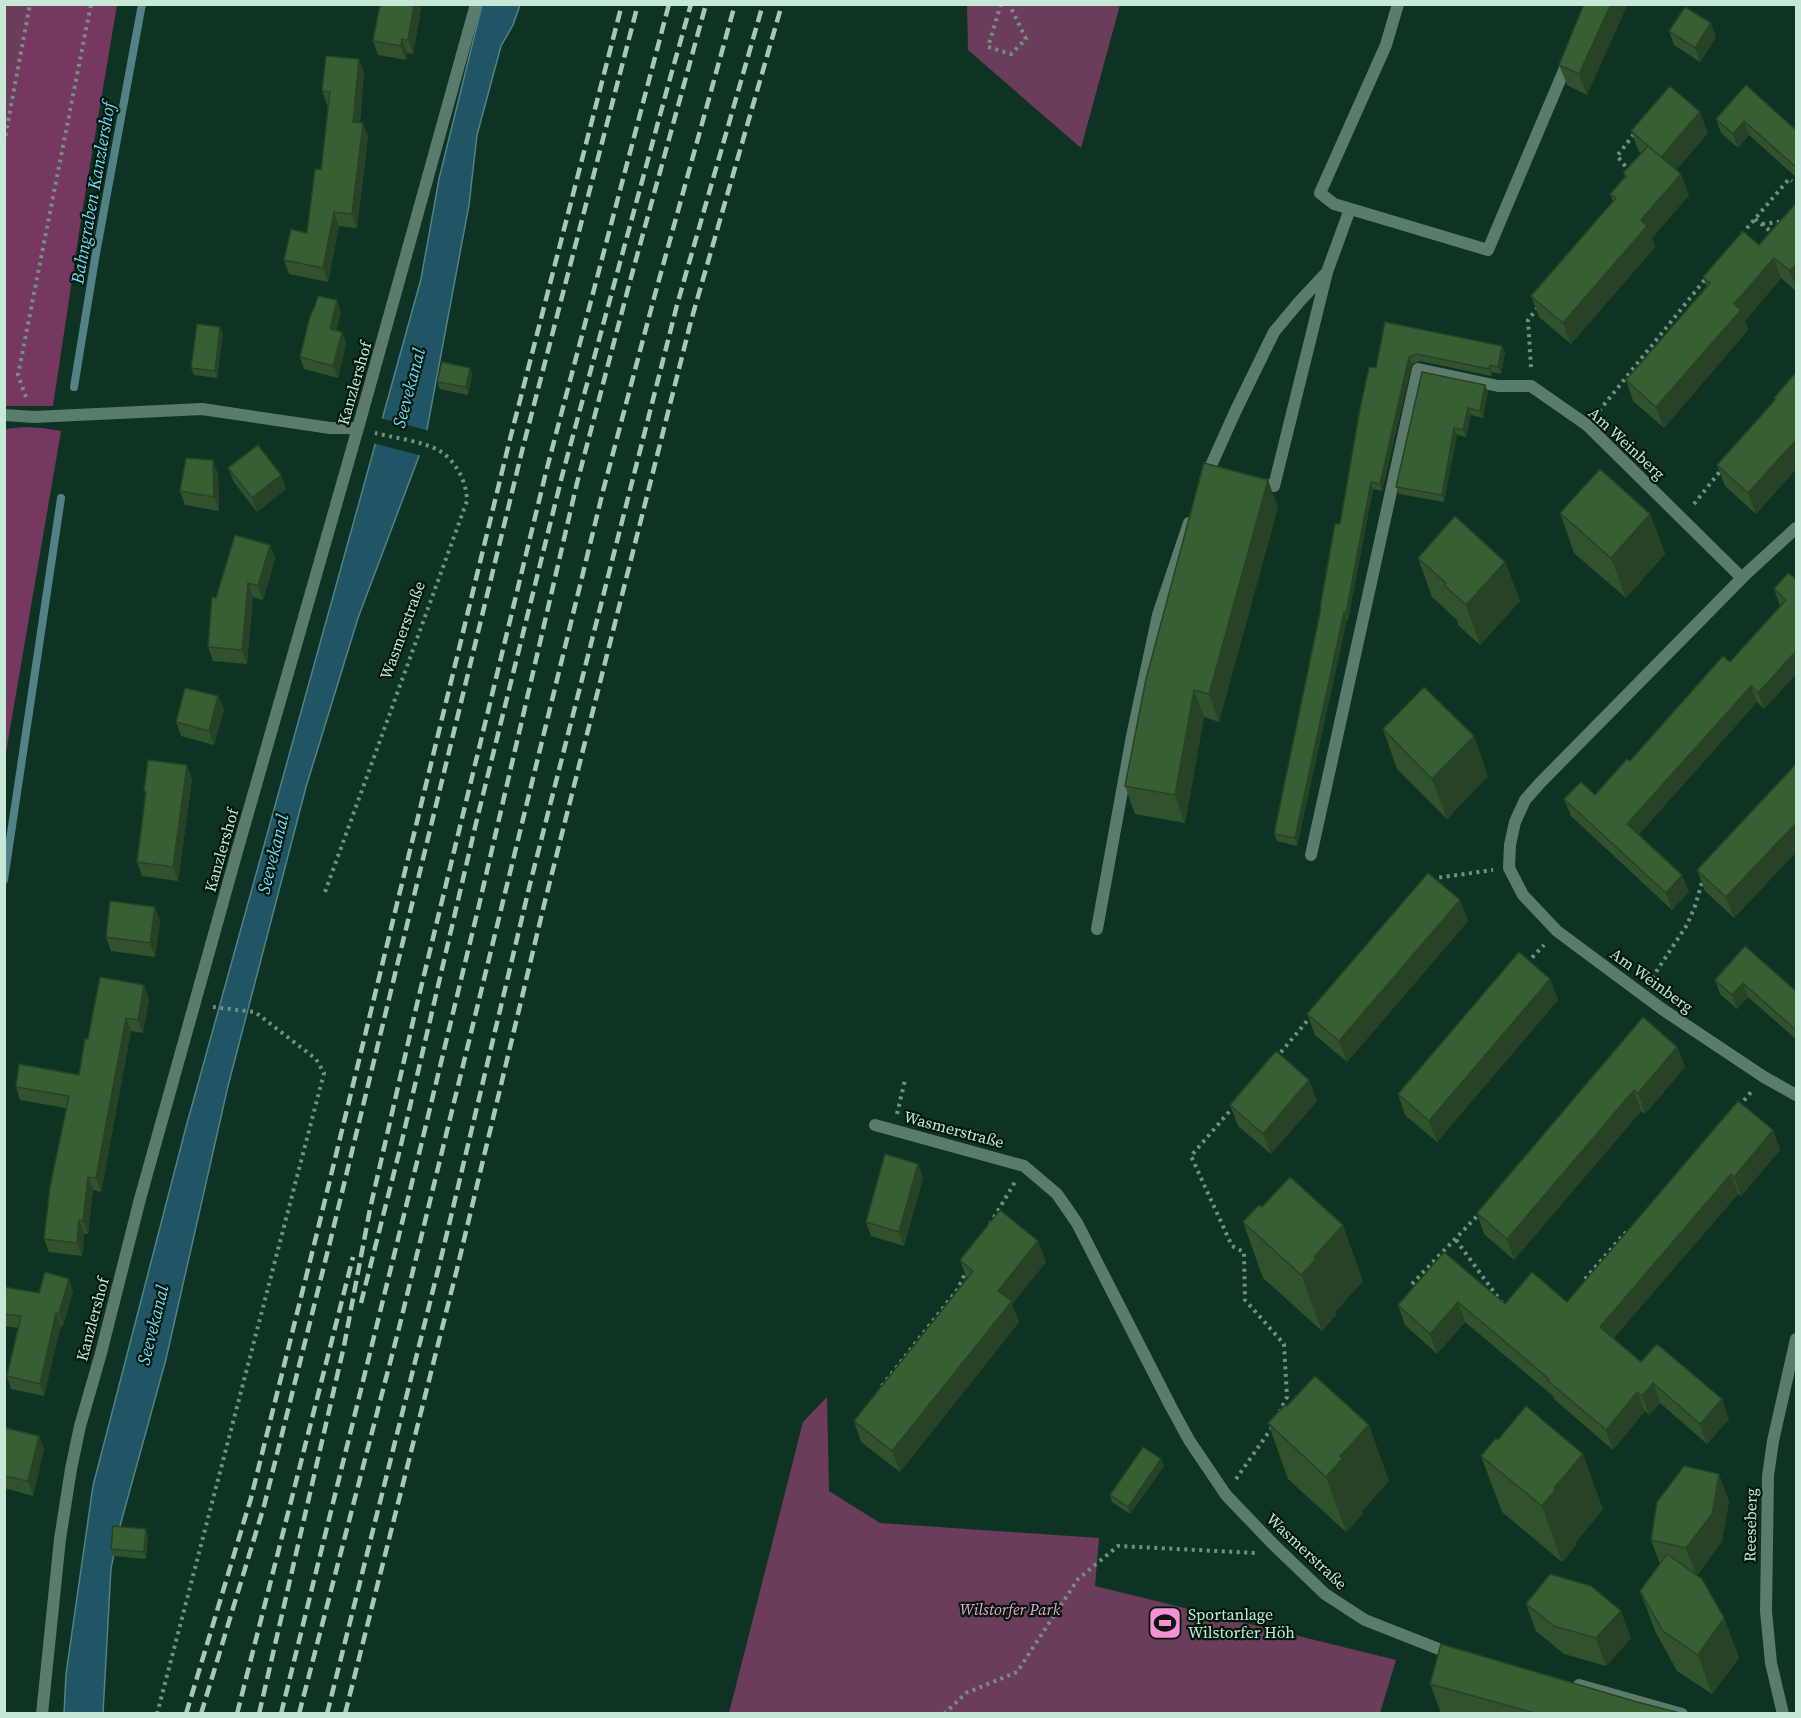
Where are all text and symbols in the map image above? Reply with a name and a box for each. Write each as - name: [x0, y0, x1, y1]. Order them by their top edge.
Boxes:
- water label: Bahngraben Kanzlershof: [64, 96, 121, 287]
- street label: Kanzlershof: [332, 337, 377, 427]
- water label: Seevekanal: [386, 345, 431, 430]
- street label: Am Weinberg: [1584, 402, 1670, 484]
- street label: Wasmerstraße: [374, 578, 430, 682]
- street label: Kanzlershof: [199, 804, 244, 894]
- water label: Seevekanal: [251, 811, 294, 896]
- street label: Am Weinberg: [1606, 942, 1698, 1018]
- street label: Wasmerstraße: [901, 1105, 1007, 1153]
- street label: Kanzlershof: [70, 1273, 114, 1363]
- water label: Seevekanal: [131, 1282, 174, 1367]
- street label: Reeseberg: [1738, 1488, 1762, 1562]
- street label: Wasmerstraße: [1262, 1508, 1352, 1594]
- park label: Wilstorfer Park: [960, 1598, 1061, 1620]
- place label: Sportanlage Wilstorfer Höh: [1188, 1603, 1295, 1643]
- sports icon: Sportanlage Wilstorfer Höh: [1147, 1605, 1183, 1641]

